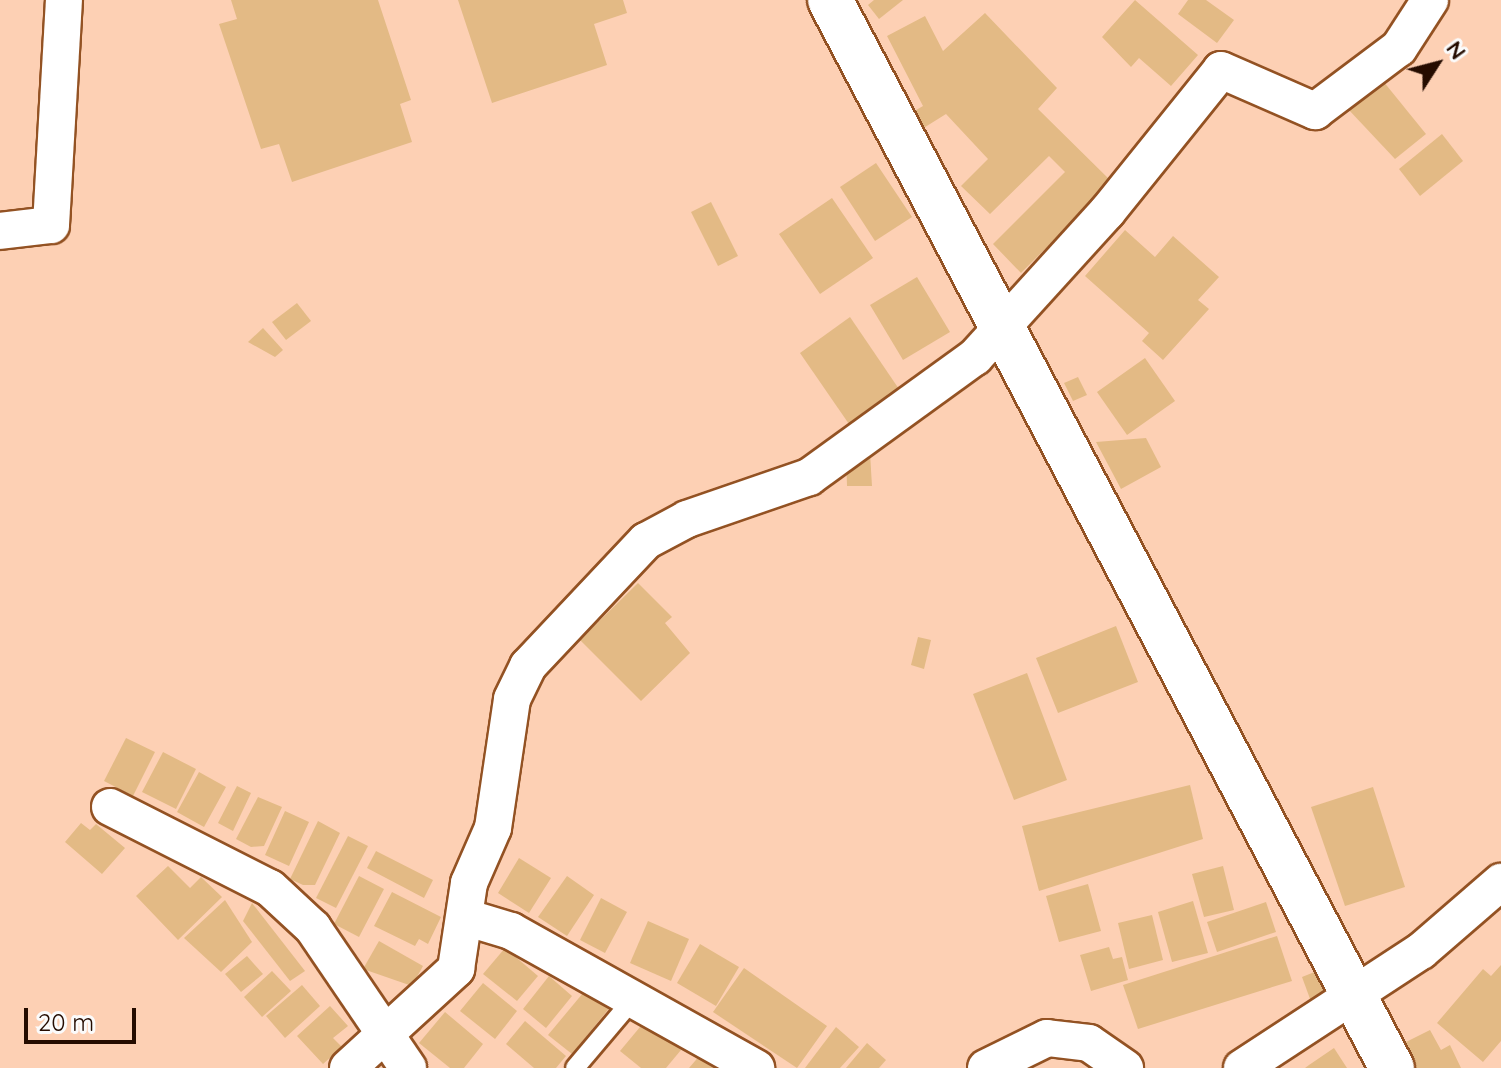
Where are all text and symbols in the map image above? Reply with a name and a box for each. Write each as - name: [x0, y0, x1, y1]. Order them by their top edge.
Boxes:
- north arrow: [1397, 24, 1477, 104]
- text: N: [1440, 35, 1472, 65]
- scale bar: [28, 992, 140, 1042]
- text: 20 m: [38, 1007, 94, 1037]

